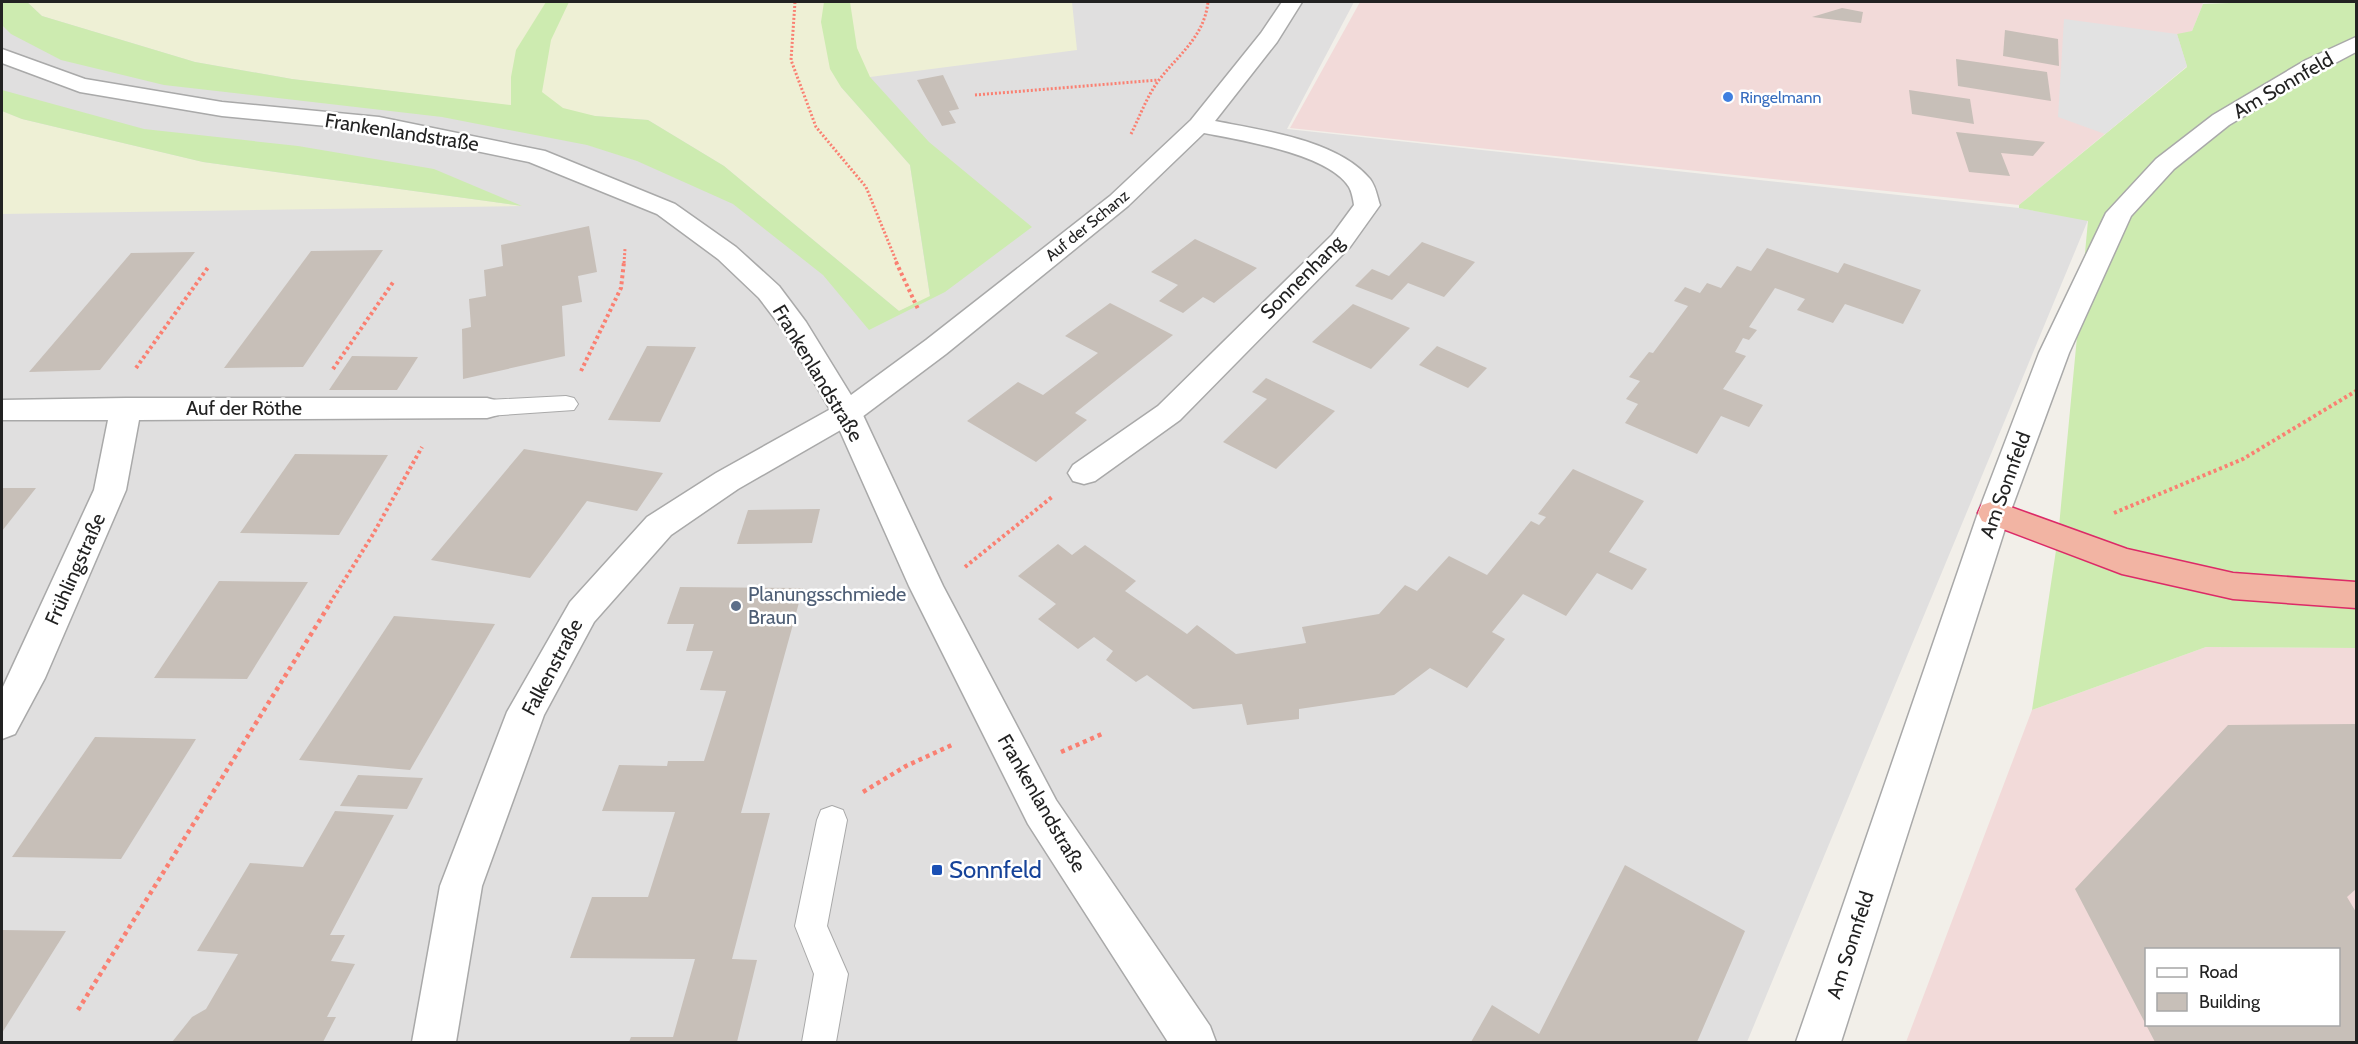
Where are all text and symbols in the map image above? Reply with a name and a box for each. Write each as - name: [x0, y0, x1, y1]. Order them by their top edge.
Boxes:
- street label: Am Sonnfeld: [2229, 47, 2337, 123]
- place label: Ringelmann: [1740, 88, 1821, 107]
- marker: Ringelmann: [1721, 90, 1735, 104]
- street label: Frankenlandstraße: [323, 108, 481, 156]
- street label: Auf der Schanz: [1042, 186, 1133, 265]
- street label: Sonnenhang: [1255, 230, 1349, 324]
- street label: Frankenlandstraße: [768, 300, 868, 446]
- street label: Auf der Röthe: [186, 396, 302, 420]
- street label: Am Sonnfeld: [1975, 428, 2035, 542]
- street label: Frühlingstraße: [40, 509, 110, 629]
- place label: Planungsschmiede Braun: [748, 582, 906, 629]
- marker: Planungsschmiede Braun: [729, 599, 743, 613]
- street label: Falkenstraße: [517, 615, 587, 719]
- street label: Frankenlandstraße: [993, 730, 1091, 876]
- place label: Sonnfeld: [949, 855, 1042, 884]
- marker: Sonnfeld: [930, 863, 944, 877]
- street label: Am Sonnfeld: [1821, 888, 1879, 1002]
- legend: [2145, 948, 2340, 1026]
- text: Road: [2199, 961, 2238, 983]
- text: Building: [2199, 991, 2261, 1013]

